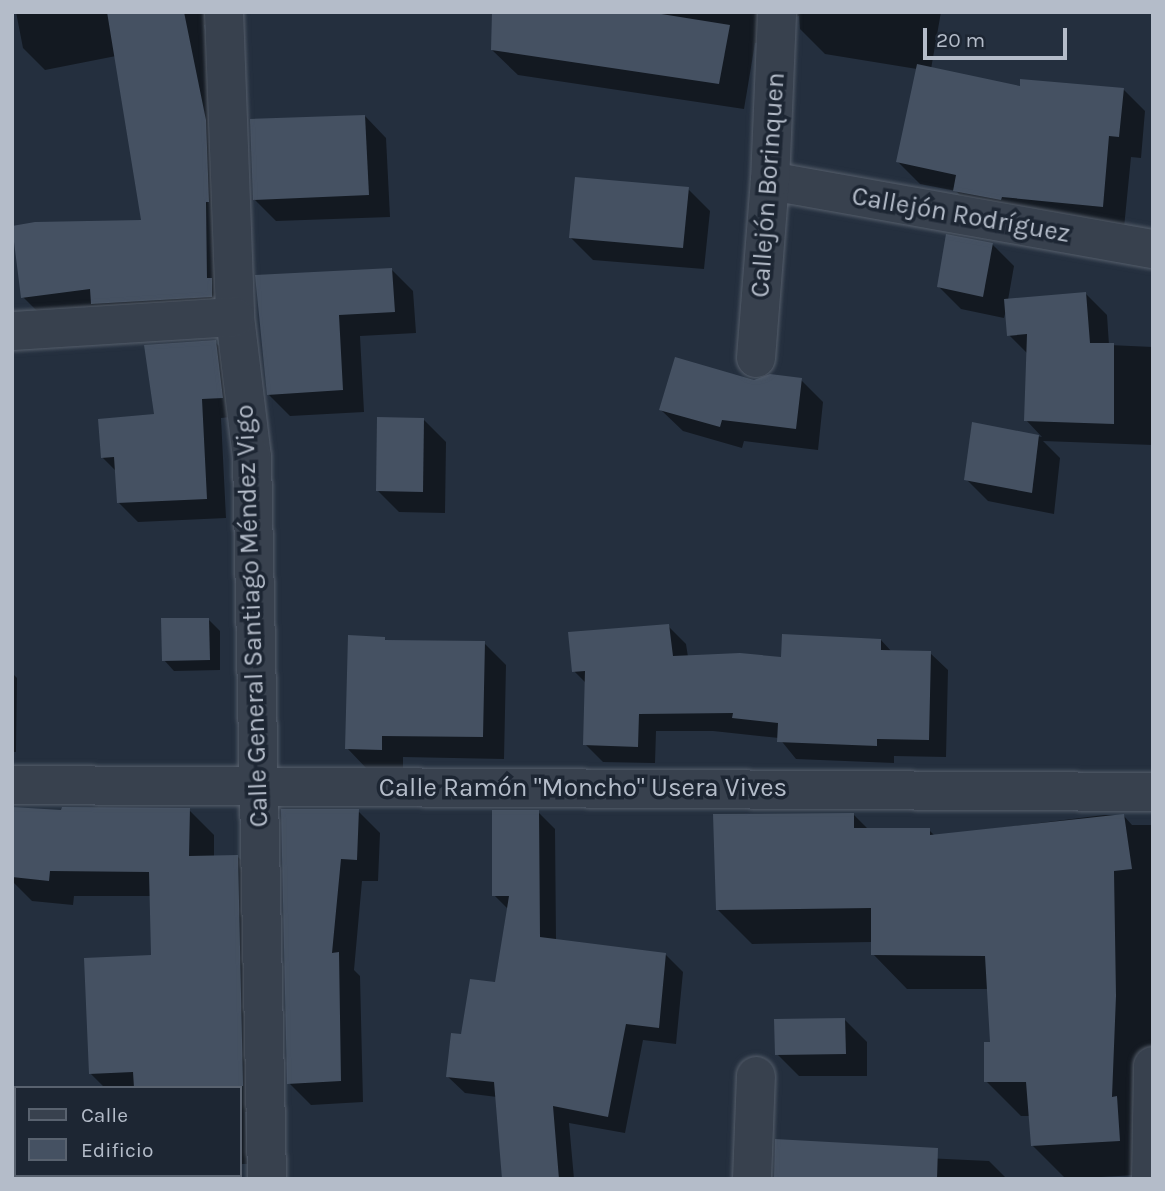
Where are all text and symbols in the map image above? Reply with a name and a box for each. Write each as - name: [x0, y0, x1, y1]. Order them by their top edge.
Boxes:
- scale bar: [927, 14, 1070, 58]
- text: 20 m: [936, 28, 985, 52]
- street label: Callejón Borinquen: [745, 71, 791, 299]
- street label: Callejón Rodríguez: [849, 180, 1073, 250]
- street label: Calle General Santiago Méndez Vigo: [229, 404, 275, 828]
- street label: Calle Ramón "Moncho" Usera Vives: [379, 772, 787, 804]
- legend: [14, 1086, 242, 1177]
- text: Calle: [81, 1103, 128, 1127]
- text: Edificio: [81, 1138, 154, 1162]

